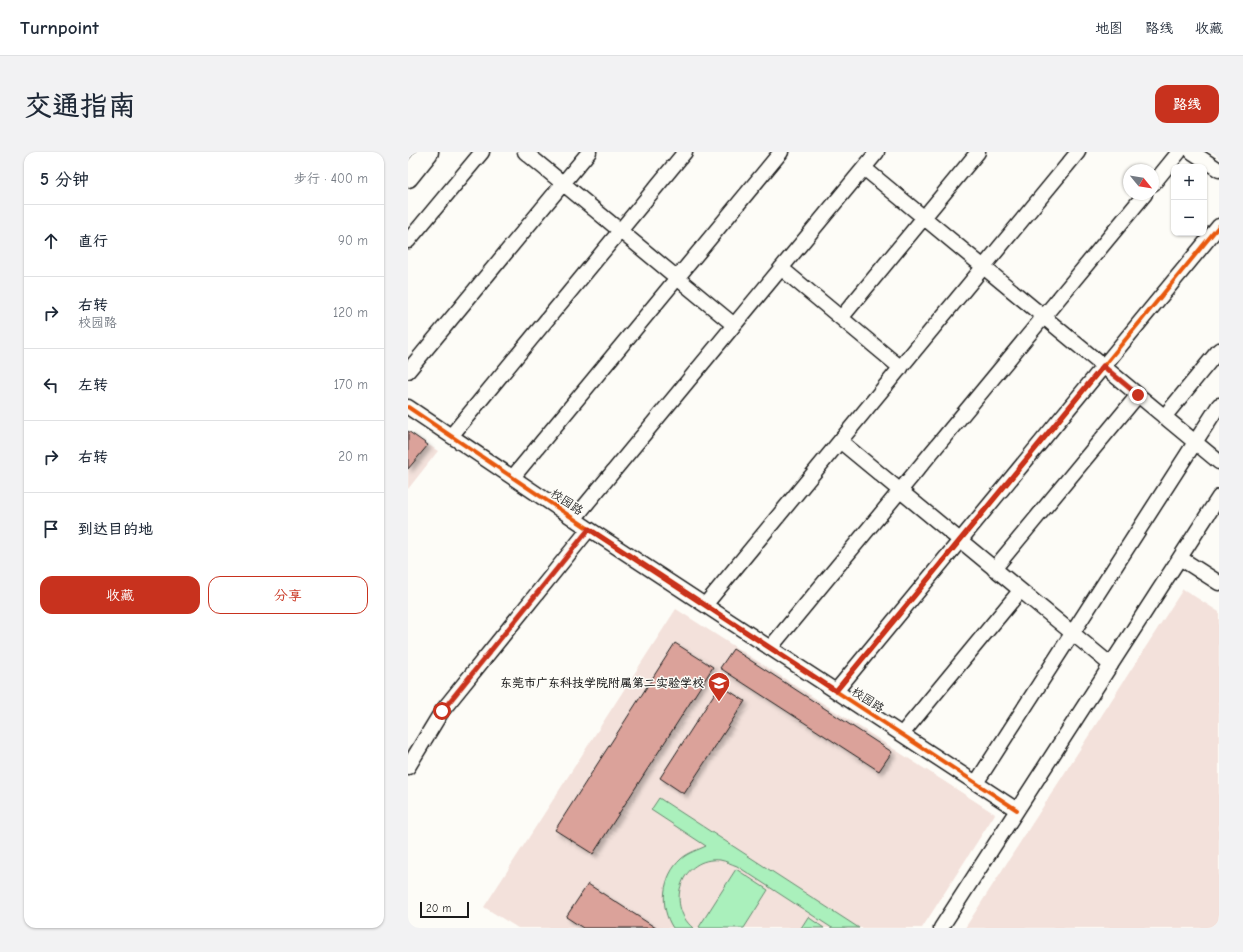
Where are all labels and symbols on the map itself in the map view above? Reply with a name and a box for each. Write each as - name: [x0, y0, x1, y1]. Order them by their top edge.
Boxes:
- north arrow: [1123, 164, 1159, 200]
- route end: [1129, 386, 1147, 404]
- street label: 校园路: [548, 486, 586, 518]
- school or university icon: 东莞市广东科技学院附属第二实验学校: [706, 670, 732, 703]
- place label: 东莞市广东科技学院附属第二实验学校: [500, 676, 704, 690]
- street label: 校园路: [849, 684, 887, 716]
- route start: [433, 702, 451, 720]
- scale bar: [420, 900, 469, 919]

